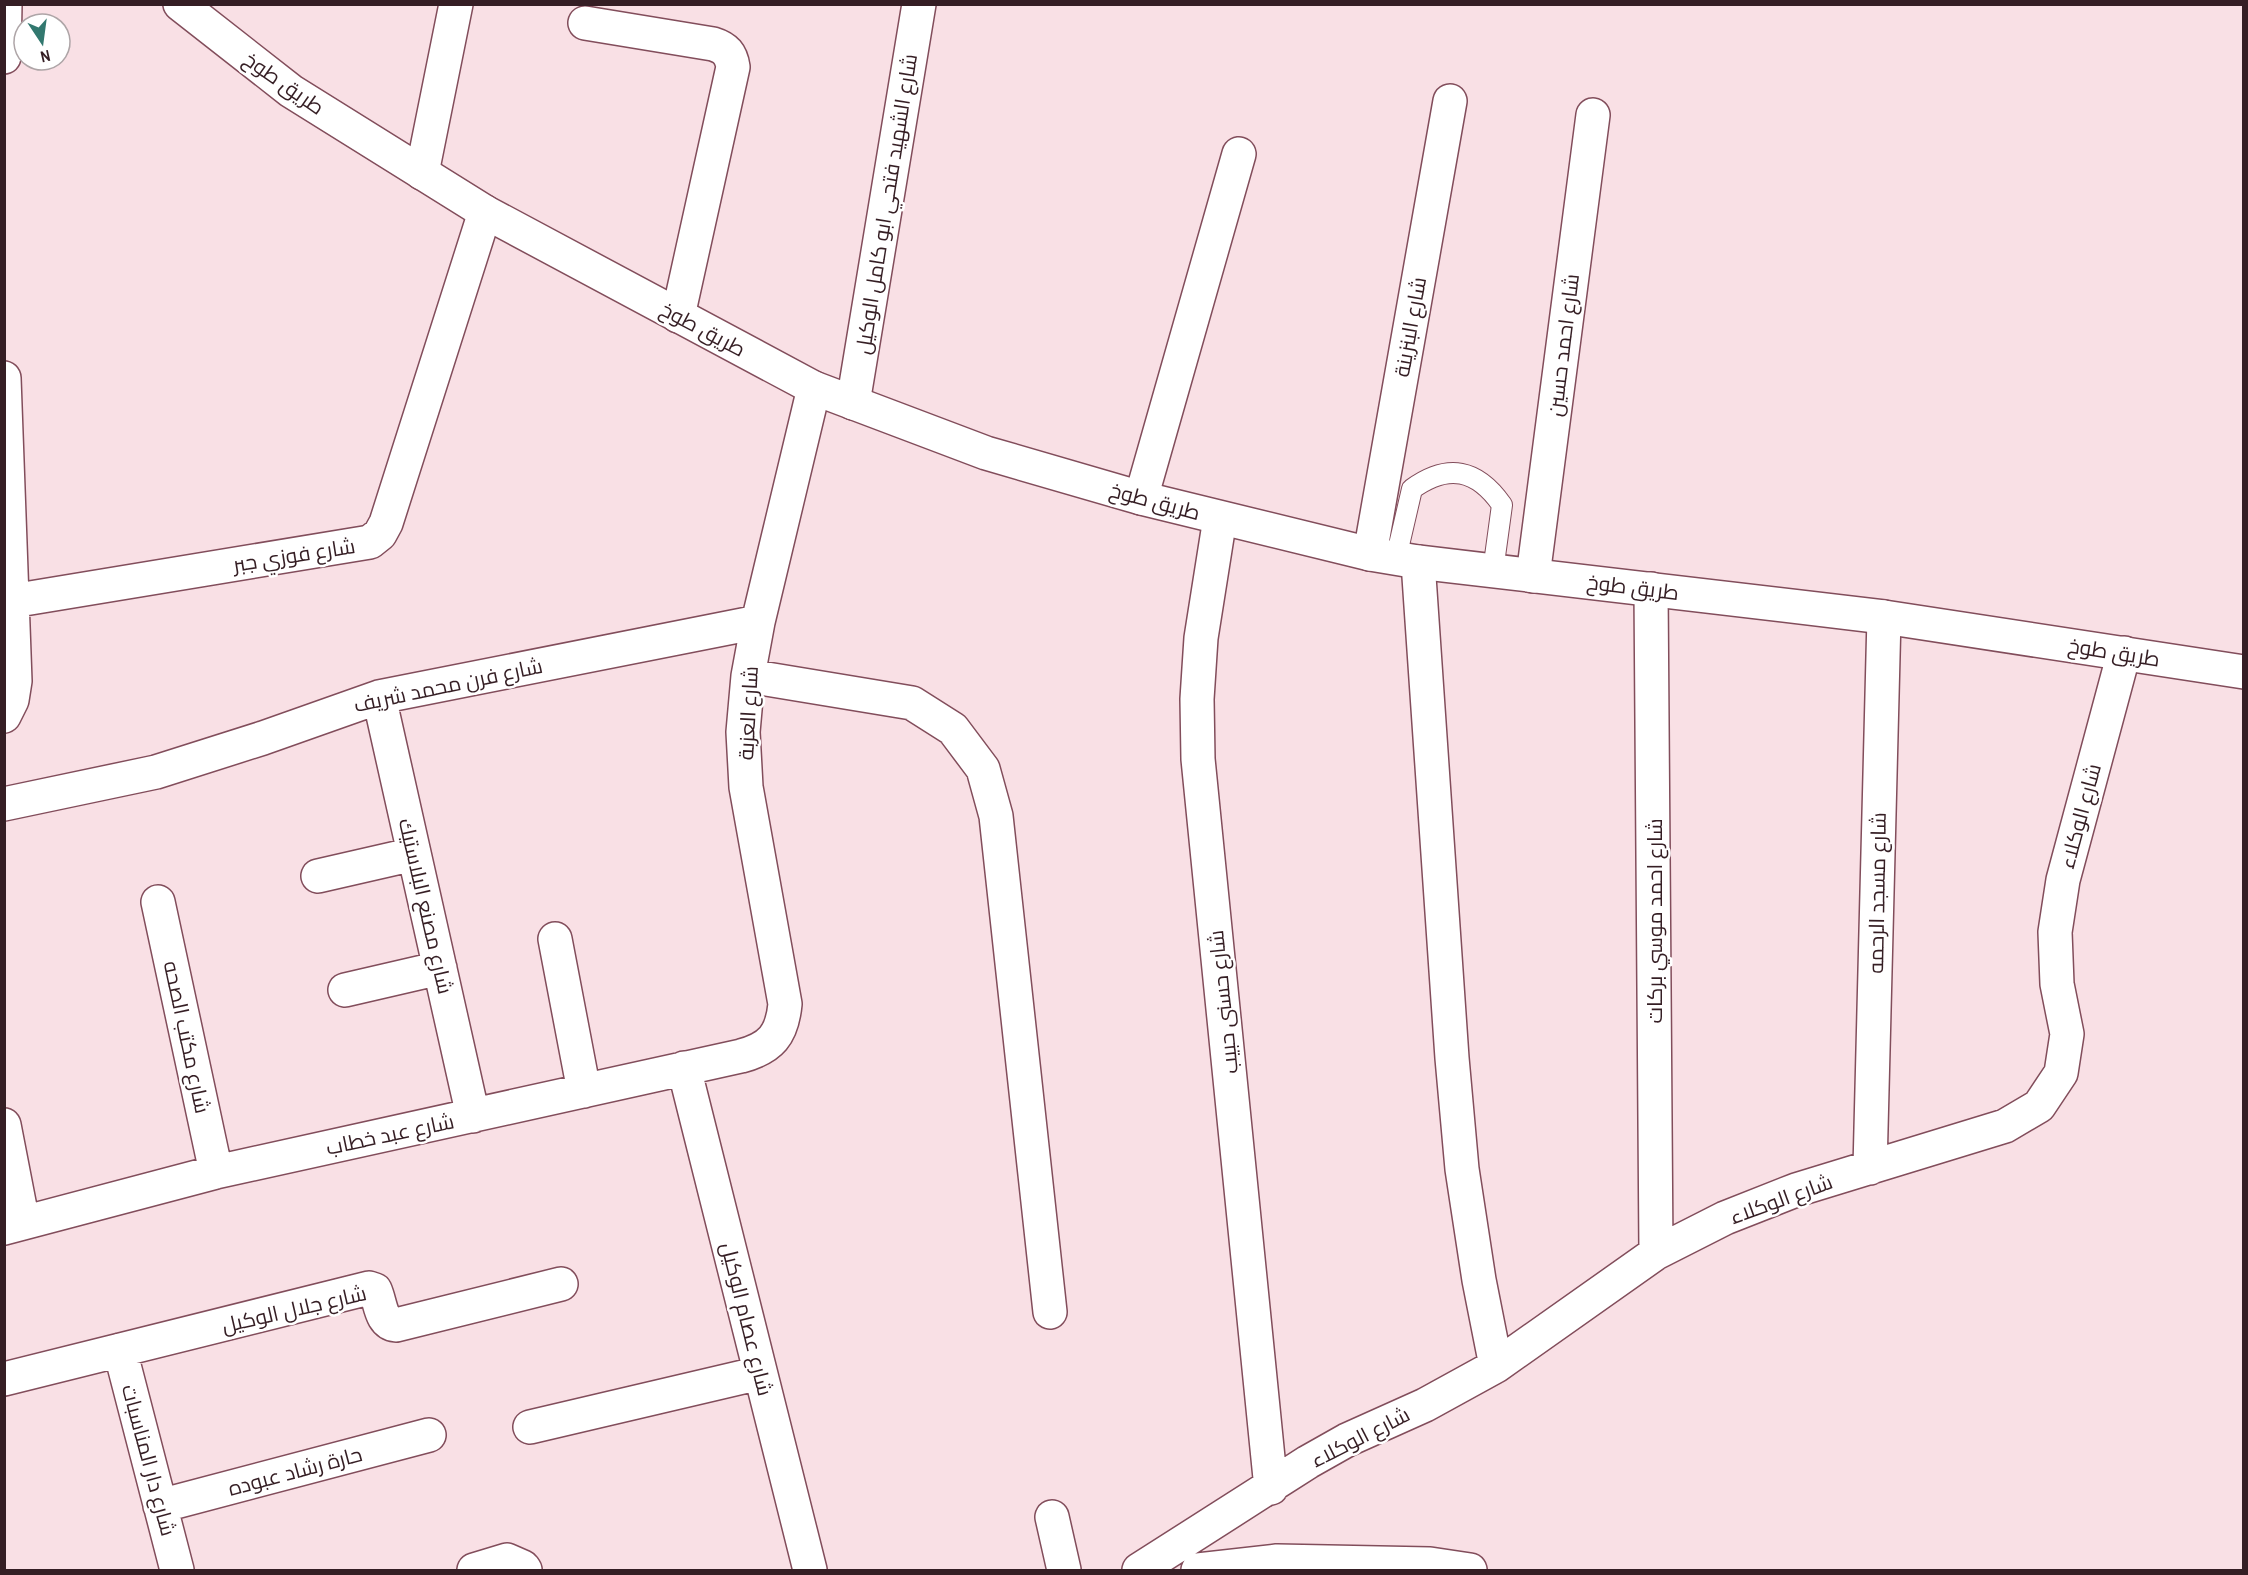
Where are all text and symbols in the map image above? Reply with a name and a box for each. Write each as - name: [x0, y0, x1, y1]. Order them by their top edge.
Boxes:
- north arrow: [12, 12, 72, 72]
- text: N: [38, 45, 52, 68]
- street label: طريق طوخ: [238, 45, 330, 121]
- street label: شارع الشهيد فتحي ابو كامل الوكيل: [848, 52, 926, 357]
- street label: شارع احمد حسين: [1540, 272, 1586, 418]
- street label: شارع البنزينة: [1387, 275, 1433, 379]
- street label: طريق طوخ: [655, 294, 751, 364]
- street label: طريق طوخ: [1106, 475, 1204, 527]
- street label: شارع فوزي جبر: [230, 531, 358, 581]
- street label: طريق طوخ: [1585, 567, 1681, 607]
- street label: طريق طوخ: [2066, 630, 2162, 674]
- street label: شارع فرن محمد شريف: [351, 651, 545, 719]
- street label: شارع العزبة: [731, 665, 765, 761]
- street label: شارع الوكلاء: [2052, 760, 2108, 872]
- street label: شارع مسجد الرحمه: [1861, 812, 1893, 974]
- street label: شارع مصنع البلاستيك: [392, 815, 460, 997]
- street label: شارع احمد موسي بركات: [1640, 818, 1670, 1024]
- street label: شارع حسنى حبيب: [1201, 929, 1245, 1075]
- street label: شارع مكتب الصحه: [157, 958, 217, 1116]
- street label: شارع عبد خطاب: [323, 1106, 457, 1162]
- street label: شارع الوكلاء: [1725, 1167, 1837, 1231]
- street label: شارع عصام الوكيل: [714, 1239, 780, 1399]
- street label: شارع جلال الوكيل: [219, 1278, 369, 1340]
- street label: شارع دار المناسبات: [115, 1381, 183, 1539]
- street label: شارع الوكلاء: [1305, 1400, 1415, 1474]
- street label: حارة رشاد عبوده: [225, 1439, 365, 1503]

